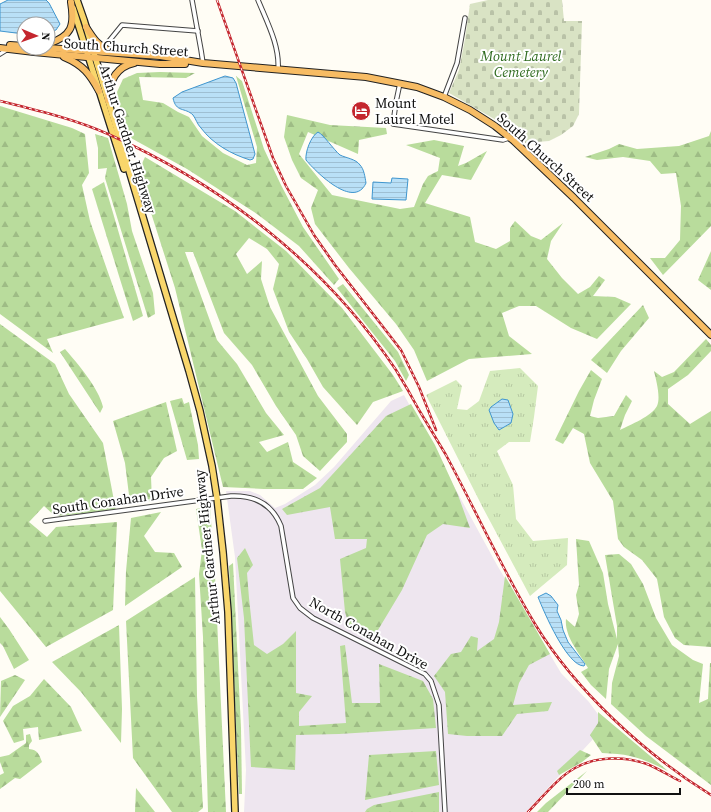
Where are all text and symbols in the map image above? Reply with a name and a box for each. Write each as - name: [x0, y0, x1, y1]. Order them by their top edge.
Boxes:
- north arrow: [16, 16, 56, 56]
- text: N: [38, 32, 53, 41]
- street label: South Church Street: [63, 33, 189, 61]
- park label: Mount Laurel Cemetery: [479, 46, 562, 82]
- street label: Arthur Gardner Highway: [94, 62, 162, 217]
- place label: Mount Laurel Motel: [375, 93, 454, 129]
- hotel icon: Mount Laurel Motel: [350, 100, 372, 122]
- street label: South Church Street: [493, 108, 599, 206]
- street label: Arthur Gardner Highway: [189, 468, 225, 626]
- street label: South Conahan Drive: [51, 481, 185, 519]
- street label: North Conahan Drive: [306, 592, 432, 674]
- scale bar: [567, 770, 680, 796]
- text: 200 m: [573, 776, 605, 792]

